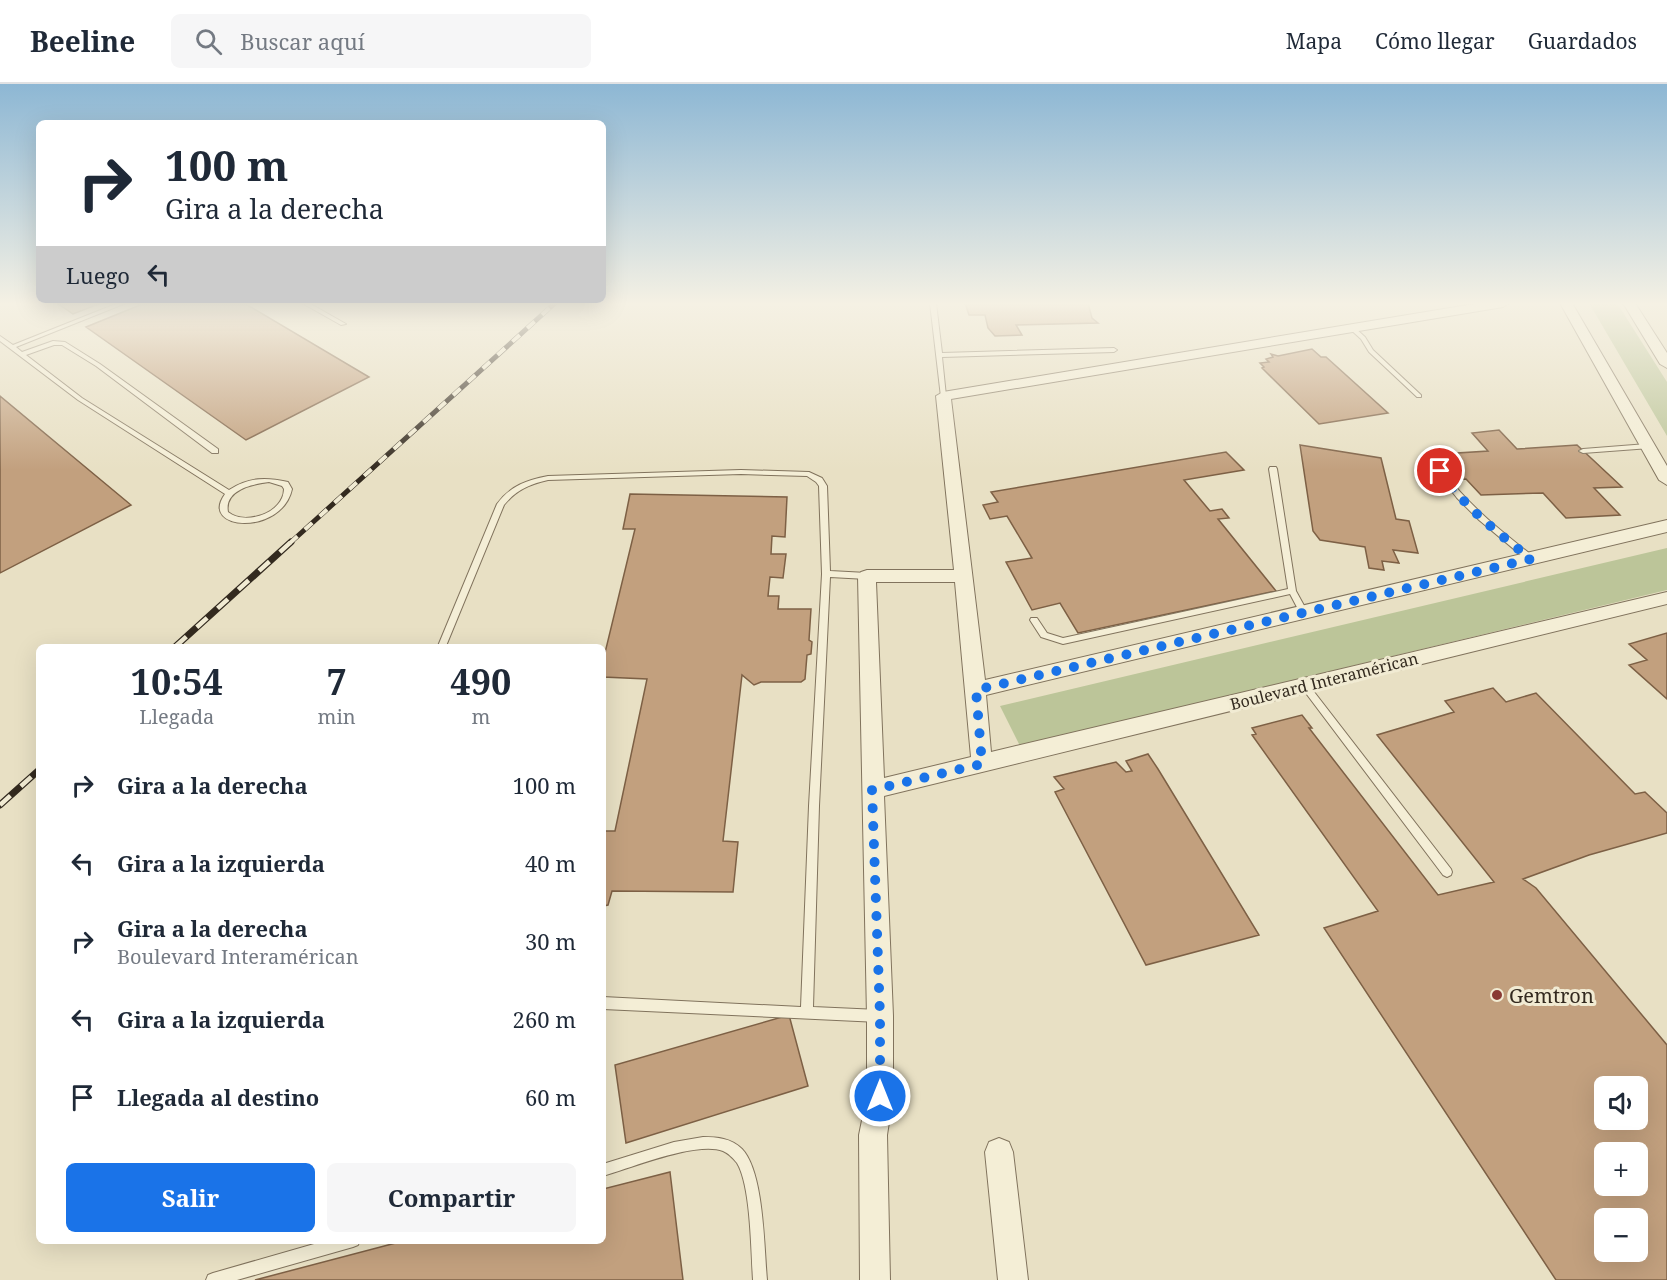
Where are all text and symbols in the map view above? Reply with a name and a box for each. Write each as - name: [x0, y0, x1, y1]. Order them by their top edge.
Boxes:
- search box: [171, 14, 591, 68]
- text: Beeline: [30, 22, 135, 60]
- icon: search: [192, 25, 225, 58]
- text: Buscar aquí: [240, 26, 365, 56]
- text: Mapa: [1286, 27, 1342, 55]
- text: Cómo llegar: [1375, 27, 1495, 55]
- text: Guardados: [1528, 27, 1637, 55]
- text: 100 m: [165, 136, 289, 193]
- icon: right: [66, 144, 144, 222]
- text: Gira a la derecha: [165, 190, 384, 227]
- icon: left: [142, 258, 175, 291]
- text: Luego: [66, 260, 130, 290]
- pin: [1414, 445, 1465, 496]
- icon: arrive: [1423, 454, 1456, 487]
- street label: Boulevard Interamérican: [1228, 647, 1420, 715]
- text: 10:54: [131, 657, 223, 706]
- text: 7: [326, 657, 347, 706]
- text: 490: [450, 657, 511, 706]
- text: Llegada: [139, 703, 214, 730]
- text: min: [318, 703, 356, 730]
- text: m: [471, 703, 490, 730]
- icon: right: [66, 769, 99, 802]
- text: Gira a la derecha: [117, 770, 308, 800]
- text: 100 m: [513, 770, 576, 800]
- icon: left: [66, 847, 99, 880]
- text: Gira a la izquierda: [117, 848, 325, 878]
- text: 40 m: [525, 848, 576, 878]
- text: Gira a la derecha: [117, 913, 308, 943]
- icon: right: [66, 925, 99, 958]
- text: 30 m: [525, 926, 576, 956]
- text: Boulevard Interamérican: [117, 943, 359, 970]
- place label: Gemtron: [1509, 982, 1594, 1009]
- marker: Gemtron: [1490, 988, 1504, 1002]
- icon: left: [66, 1003, 99, 1036]
- text: Gira a la izquierda: [117, 1004, 325, 1034]
- text: 260 m: [513, 1004, 576, 1034]
- position arrow: [848, 1064, 912, 1128]
- map controls: [1594, 1076, 1648, 1262]
- button: sound: [1594, 1076, 1648, 1130]
- icon: arrive: [66, 1081, 99, 1114]
- text: Llegada al destino: [117, 1082, 319, 1112]
- text: 60 m: [525, 1082, 576, 1112]
- button: +: [1594, 1142, 1648, 1196]
- button: Salir: [66, 1163, 315, 1232]
- button: Compartir: [327, 1163, 576, 1232]
- button: −: [1594, 1208, 1648, 1262]

